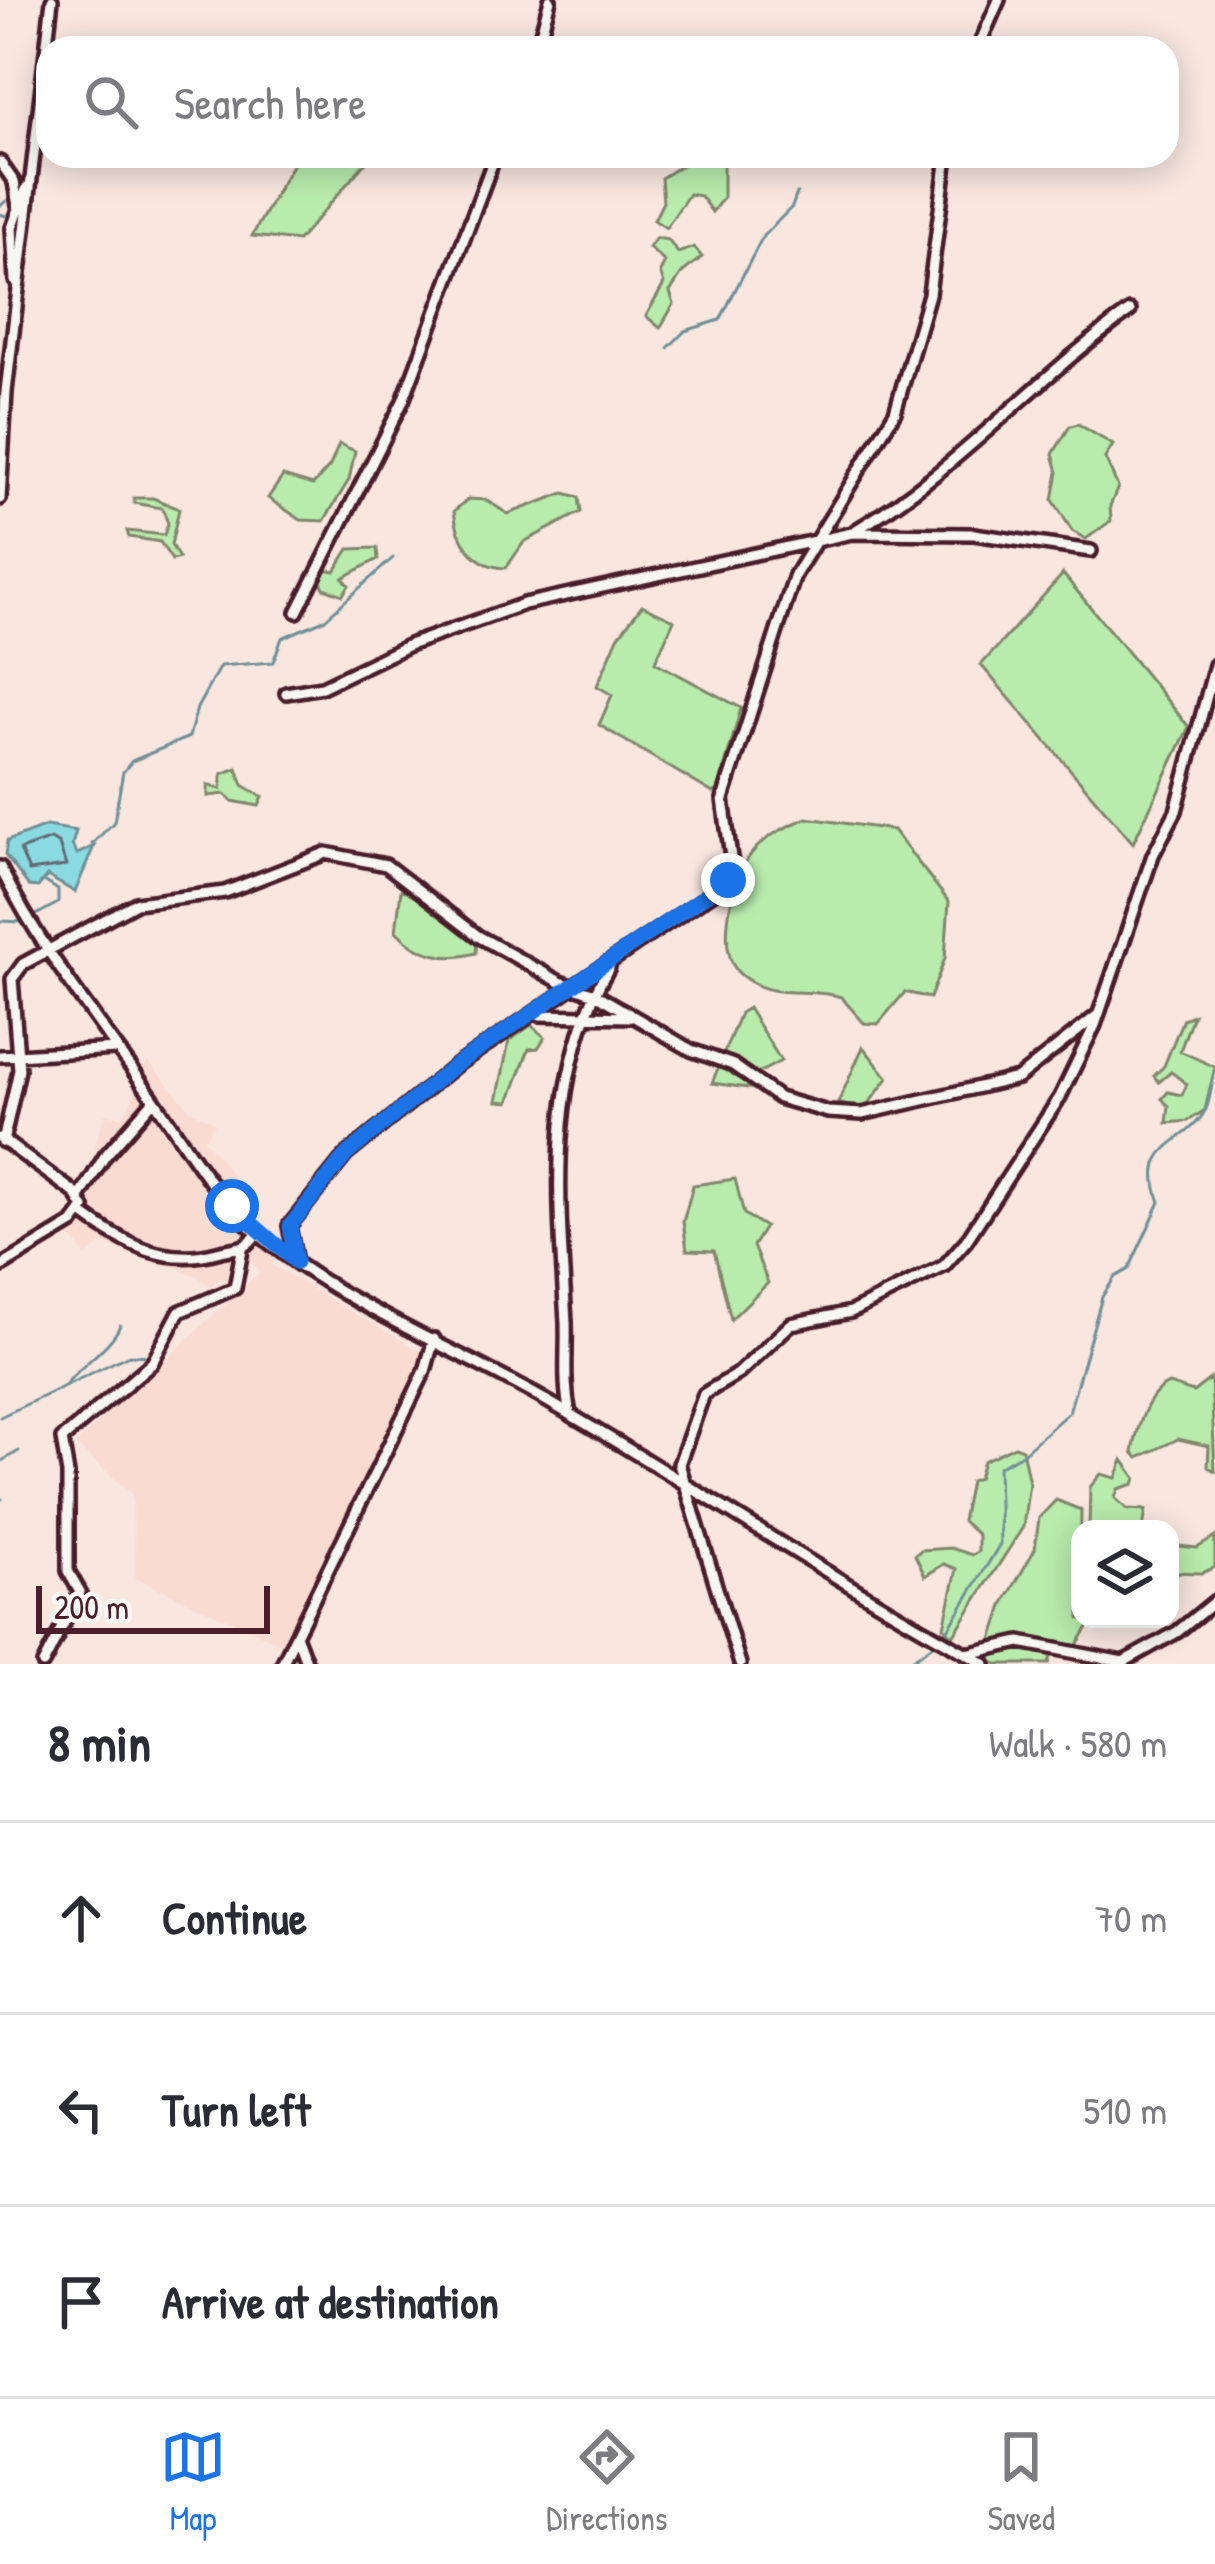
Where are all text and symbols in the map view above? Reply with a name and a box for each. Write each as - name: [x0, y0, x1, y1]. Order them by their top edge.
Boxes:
- search box: [36, 36, 1179, 168]
- icon: search: [78, 69, 144, 135]
- text: Search here: [174, 72, 366, 133]
- route end: [701, 853, 755, 907]
- route start: [205, 1179, 259, 1233]
- map controls: [1071, 1520, 1179, 1628]
- button: layers: [1071, 1520, 1179, 1628]
- scale bar: [36, 1580, 270, 1633]
- text: 200 m: [54, 1585, 129, 1629]
- text: 8 min: [48, 1708, 151, 1777]
- text: Walk · 580 m: [989, 1716, 1167, 1769]
- icon: ahead: [48, 1885, 114, 1951]
- text: Continue: [162, 1887, 307, 1948]
- text: 70 m: [1095, 1891, 1167, 1944]
- icon: left: [48, 2077, 114, 2143]
- text: Turn left: [162, 2079, 311, 2140]
- text: 510 m: [1083, 2083, 1167, 2136]
- icon: arrive: [48, 2269, 114, 2335]
- text: Arrive at destination: [162, 2271, 499, 2332]
- tab: Map: [160, 2424, 226, 2540]
- tab: Directions: [546, 2424, 668, 2540]
- tab: Saved: [988, 2424, 1055, 2540]

